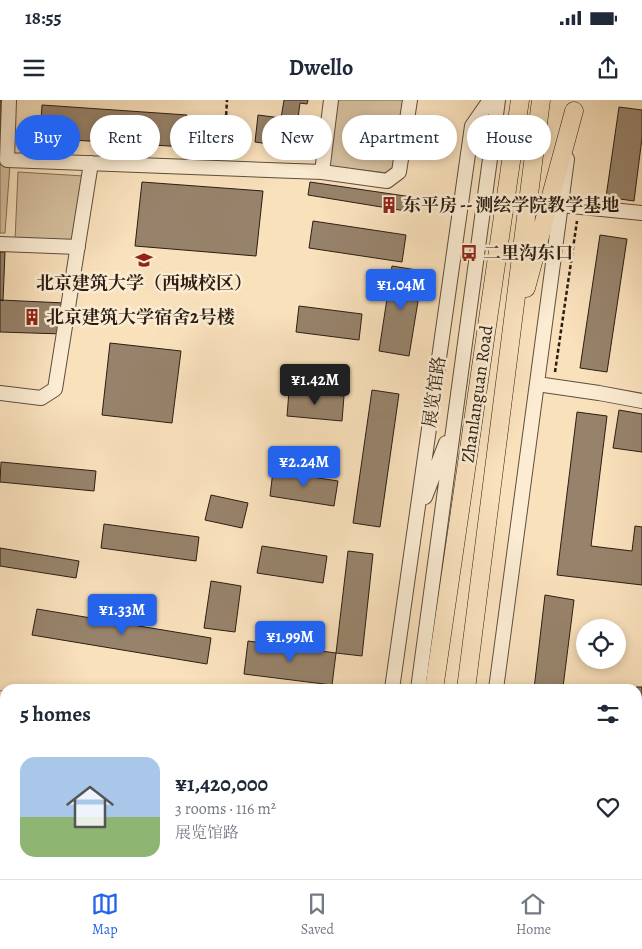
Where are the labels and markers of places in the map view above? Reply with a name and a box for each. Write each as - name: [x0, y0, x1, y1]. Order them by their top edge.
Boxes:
- place label: 东平房 -- 测绘学院教学基地: [403, 193, 619, 217]
- building icon: 东平房 -- 测绘学院教学基地: [379, 195, 399, 215]
- place label: 二里沟东口: [483, 241, 573, 265]
- bus stop icon: 二里沟东口: [459, 243, 479, 263]
- school or university icon: 北京建筑大学（西城校区）: [134, 250, 154, 270]
- pin: ¥1.04M: [360, 268, 442, 311]
- place label: 北京建筑大学（西城校区）: [36, 271, 252, 295]
- place label: 北京建筑大学宿舍2号楼: [46, 305, 235, 329]
- building icon: 北京建筑大学宿舍2号楼: [22, 307, 42, 327]
- pin: ¥1.42M: [274, 364, 356, 406]
- pin: ¥2.24M: [263, 446, 345, 488]
- pin: ¥1.33M: [81, 594, 163, 636]
- pin: ¥1.99M: [249, 620, 331, 663]

